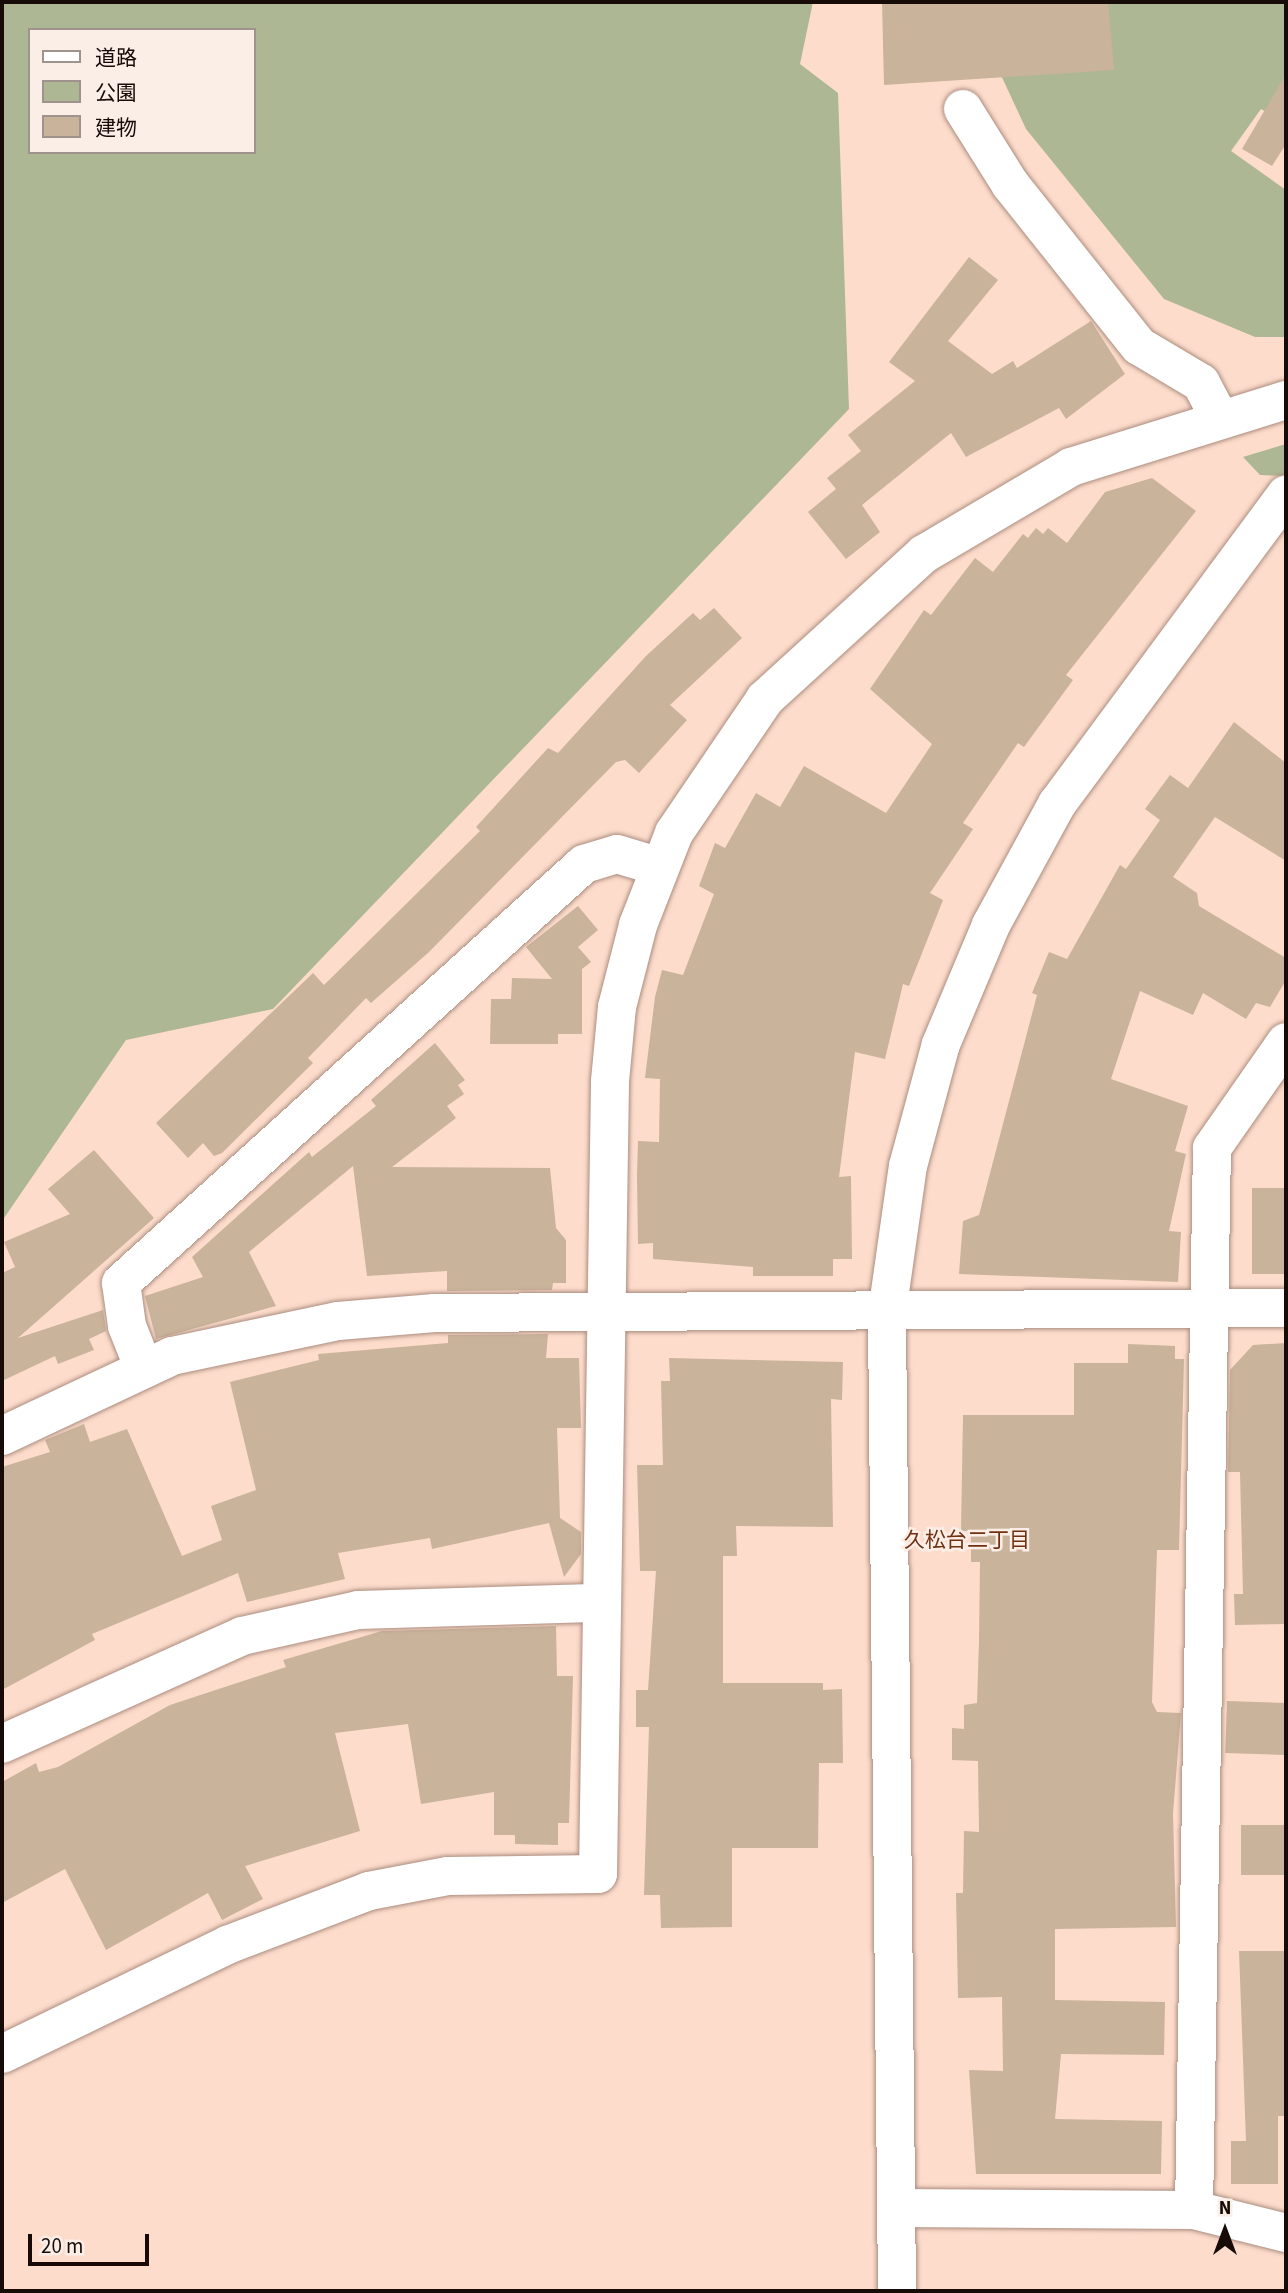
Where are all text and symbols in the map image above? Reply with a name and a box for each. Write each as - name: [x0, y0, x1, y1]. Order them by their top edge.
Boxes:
- legend: [28, 28, 256, 154]
- text: 道路: [95, 43, 137, 73]
- text: 公園: [95, 78, 137, 108]
- text: 建物: [95, 113, 137, 143]
- district label: 久松台二丁目: [904, 1527, 1030, 1553]
- north arrow: [1190, 2195, 1260, 2265]
- text: N: [1219, 2195, 1231, 2222]
- scale bar: [32, 2220, 152, 2264]
- text: 20 m: [41, 2231, 83, 2261]

